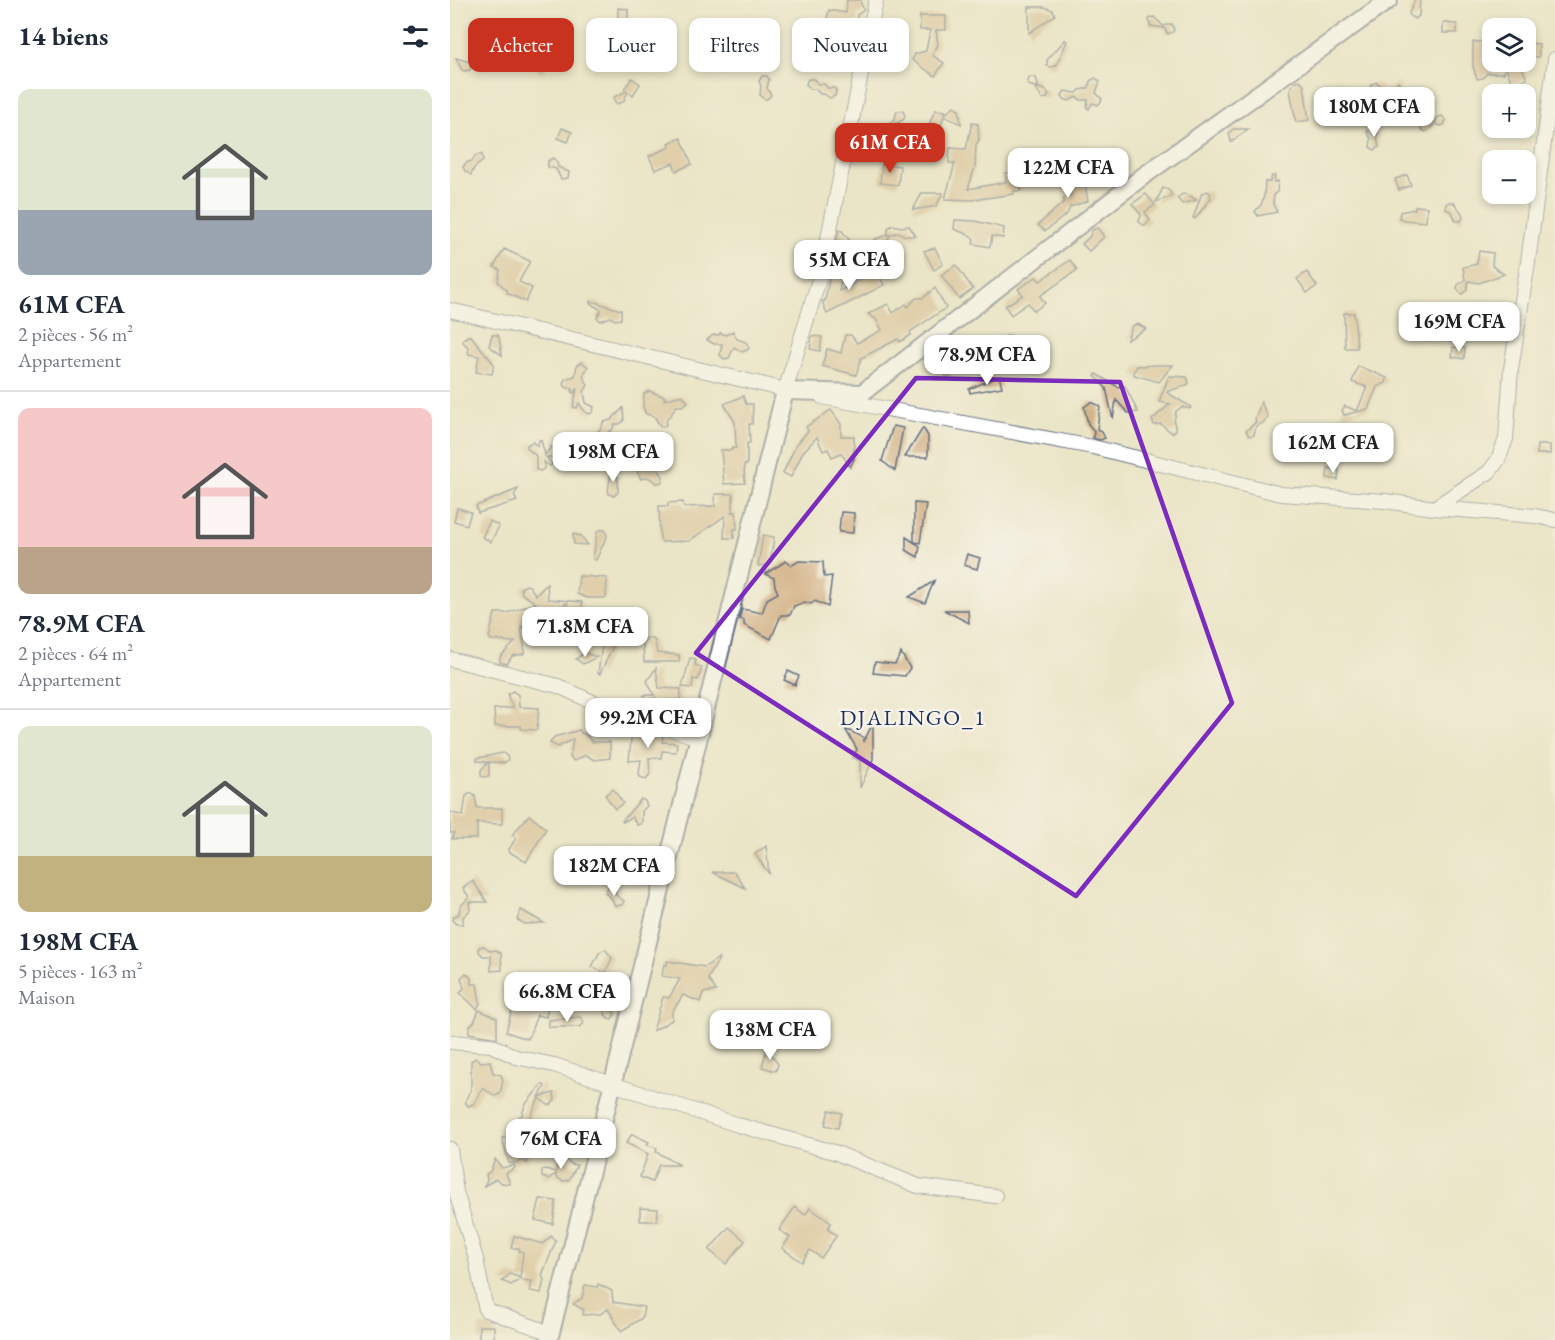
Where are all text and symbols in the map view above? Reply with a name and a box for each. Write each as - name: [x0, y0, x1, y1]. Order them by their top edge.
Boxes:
- chip: Acheter: [468, 18, 574, 72]
- chip: Louer: [586, 18, 677, 72]
- chip: Filtres: [689, 18, 780, 72]
- chip: Nouveau: [792, 18, 909, 72]
- map controls: [1482, 18, 1536, 204]
- button: layers: [1482, 18, 1536, 72]
- text: 14 biens: [18, 19, 108, 53]
- icon: filters: [399, 20, 432, 53]
- button: +: [1482, 84, 1536, 138]
- pin: 180M CFA: [1312, 87, 1436, 138]
- text: 180M CFA: [1328, 93, 1420, 119]
- pin: 61M CFA: [835, 123, 945, 174]
- icon: home: [171, 128, 279, 236]
- text: 61M CFA: [849, 129, 931, 155]
- pin: 122M CFA: [1006, 148, 1130, 199]
- button: −: [1482, 150, 1536, 204]
- text: 122M CFA: [1022, 154, 1114, 180]
- pin: 55M CFA: [794, 240, 904, 291]
- text: 55M CFA: [808, 246, 890, 272]
- text: 61M CFA: [18, 287, 125, 321]
- pin: 169M CFA: [1397, 302, 1521, 353]
- text: 169M CFA: [1413, 308, 1505, 334]
- text: 2 pièces · 56 m²: [18, 321, 133, 347]
- pin: 78.9M CFA: [918, 335, 1056, 386]
- text: 78.9M CFA: [938, 341, 1036, 367]
- text: Appartement: [18, 347, 121, 373]
- pin: 162M CFA: [1271, 423, 1395, 474]
- text: 162M CFA: [1287, 429, 1379, 455]
- pin: 198M CFA: [551, 432, 675, 483]
- text: 198M CFA: [567, 438, 659, 464]
- icon: home: [171, 447, 279, 555]
- text: 78.9M CFA: [18, 606, 145, 640]
- pin: 71.8M CFA: [516, 607, 654, 658]
- text: 71.8M CFA: [536, 613, 634, 639]
- text: 2 pièces · 64 m²: [18, 640, 133, 666]
- text: Appartement: [18, 666, 121, 692]
- pin: 99.2M CFA: [579, 698, 717, 749]
- district label: DJALINGO_1: [840, 703, 986, 732]
- text: 99.2M CFA: [599, 704, 697, 730]
- icon: home: [171, 765, 279, 873]
- pin: 182M CFA: [552, 846, 676, 897]
- text: 182M CFA: [568, 852, 660, 878]
- text: 198M CFA: [18, 924, 139, 958]
- text: 5 pièces · 163 m²: [18, 958, 143, 984]
- pin: 66.8M CFA: [498, 972, 636, 1023]
- text: 66.8M CFA: [518, 978, 616, 1004]
- text: Maison: [18, 984, 75, 1010]
- pin: 138M CFA: [708, 1010, 832, 1061]
- text: 138M CFA: [724, 1016, 816, 1042]
- pin: 76M CFA: [506, 1119, 616, 1170]
- text: 76M CFA: [520, 1125, 602, 1151]

